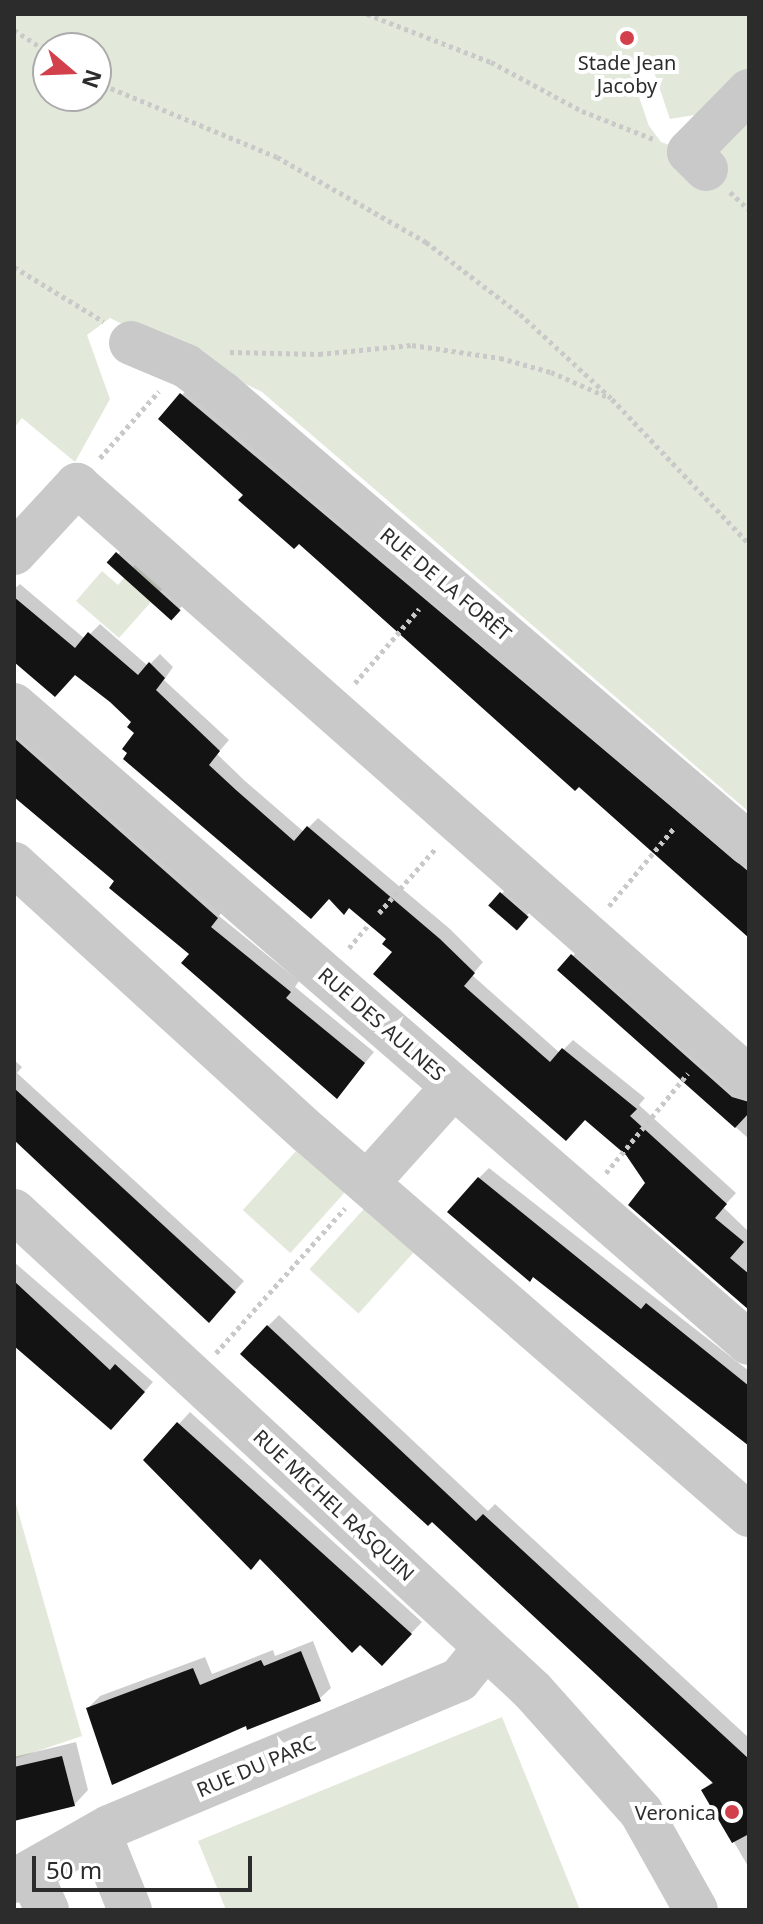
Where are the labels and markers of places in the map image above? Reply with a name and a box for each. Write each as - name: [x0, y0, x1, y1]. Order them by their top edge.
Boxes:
- marker: Stade Jean Jacoby: [618, 29, 636, 47]
- place label: Stade Jean Jacoby: [578, 50, 676, 97]
- place label: Veronica: [635, 1800, 716, 1824]
- marker: Veronica: [723, 1803, 741, 1821]

